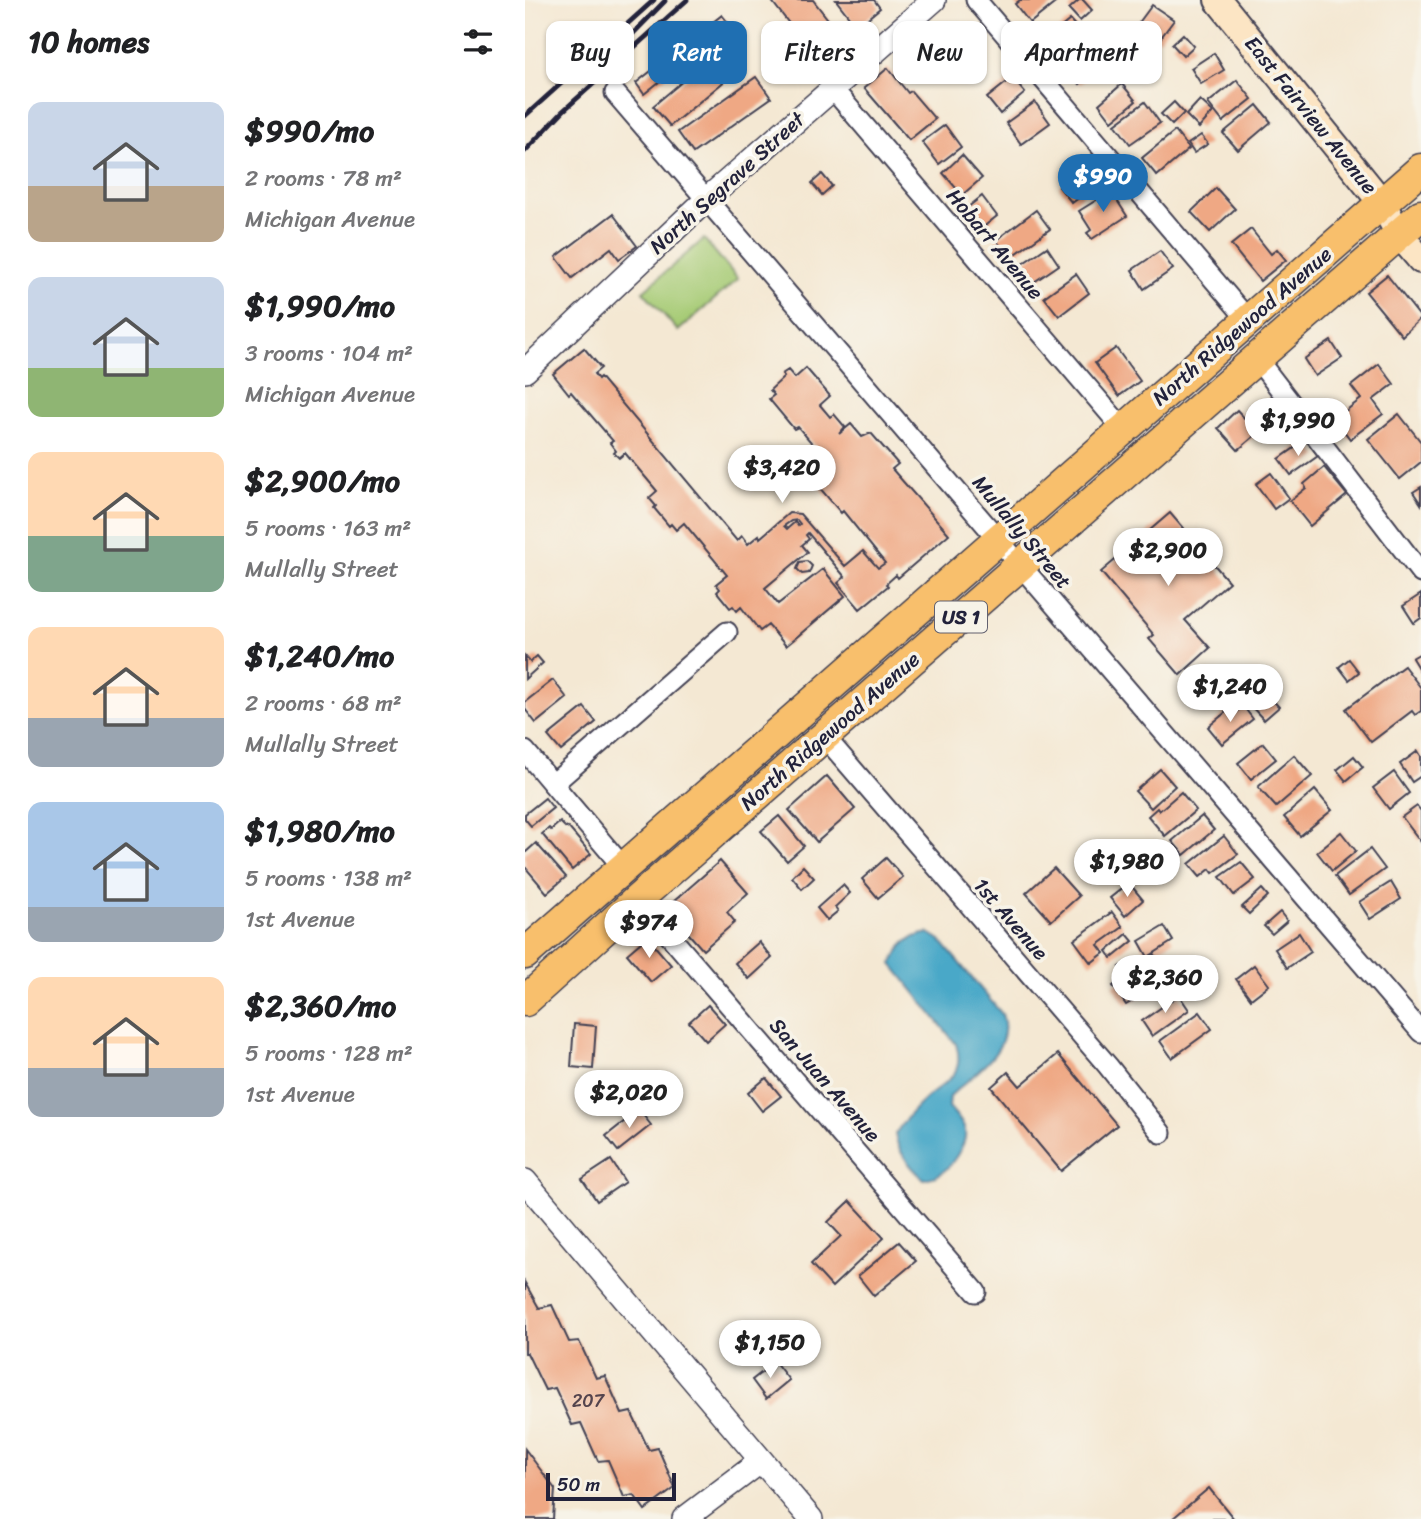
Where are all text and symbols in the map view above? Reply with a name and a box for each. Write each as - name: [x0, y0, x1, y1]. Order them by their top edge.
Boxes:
- text: 10 homes: [28, 15, 149, 69]
- chip: Buy: [546, 21, 634, 84]
- chip: Rent: [648, 21, 747, 84]
- chip: Filters: [761, 21, 879, 84]
- chip: New: [893, 21, 987, 84]
- chip: Apartment: [1001, 21, 1162, 84]
- icon: filters: [459, 23, 497, 61]
- street label: East Fairview Avenue: [1234, 27, 1388, 203]
- street label: North Segrave Street: [640, 101, 815, 264]
- text: $990/mo: [245, 104, 374, 158]
- icon: home: [84, 130, 168, 214]
- pin: $990: [1062, 154, 1144, 214]
- text: $990: [1074, 156, 1132, 197]
- text: 2 rooms · 78 m²: [245, 158, 402, 199]
- street label: Hobart Avenue: [936, 179, 1054, 309]
- text: Michigan Avenue: [245, 199, 415, 240]
- street label: North Ridgewood Avenue: [1143, 236, 1341, 416]
- text: $1,990/mo: [245, 279, 395, 333]
- icon: home: [84, 305, 168, 389]
- text: 3 rooms · 104 m²: [245, 333, 413, 374]
- text: Michigan Avenue: [245, 374, 415, 415]
- pin: $1,990: [1241, 398, 1355, 458]
- text: $1,990: [1261, 400, 1335, 441]
- pin: $3,420: [725, 446, 839, 505]
- text: $3,420: [744, 447, 820, 488]
- text: $2,900/mo: [245, 454, 400, 508]
- street label: Mullally Street: [962, 466, 1082, 598]
- icon: home: [84, 480, 168, 564]
- text: 5 rooms · 163 m²: [245, 508, 411, 549]
- pin: $2,900: [1111, 528, 1225, 588]
- text: $2,900: [1129, 530, 1207, 571]
- text: Mullally Street: [245, 549, 399, 590]
- road number: US 1: [935, 602, 987, 632]
- text: $1,240/mo: [245, 629, 394, 683]
- street label: North Ridgewood Avenue: [731, 641, 929, 821]
- icon: home: [84, 655, 168, 739]
- pin: $1,240: [1173, 664, 1287, 724]
- text: $1,240: [1193, 666, 1267, 707]
- text: 2 rooms · 68 m²: [245, 683, 402, 724]
- text: Mullally Street: [245, 724, 399, 765]
- text: $1,980/mo: [245, 804, 395, 858]
- icon: home: [84, 830, 168, 914]
- pin: $1,980: [1070, 839, 1184, 899]
- text: $1,980: [1090, 841, 1164, 882]
- text: 5 rooms · 138 m²: [245, 858, 412, 899]
- street label: 1st Avenue: [964, 869, 1058, 969]
- text: 1st Avenue: [245, 899, 355, 940]
- pin: $974: [608, 900, 690, 960]
- text: $974: [620, 902, 678, 943]
- pin: $2,360: [1108, 956, 1222, 1015]
- text: $2,360: [1127, 957, 1203, 998]
- text: $2,360/mo: [245, 979, 396, 1033]
- icon: home: [84, 1005, 168, 1089]
- street label: San Juan Avenue: [759, 1009, 891, 1151]
- text: 5 rooms · 128 m²: [245, 1033, 413, 1074]
- pin: $2,020: [572, 1070, 686, 1130]
- text: $2,020: [590, 1072, 668, 1113]
- text: 1st Avenue: [245, 1074, 355, 1115]
- pin: $1,150: [713, 1320, 827, 1380]
- text: $1,150: [735, 1322, 805, 1363]
- house number: 207: [572, 1385, 606, 1417]
- text: 50 m: [557, 1468, 600, 1501]
- scale bar: [546, 1470, 675, 1502]

